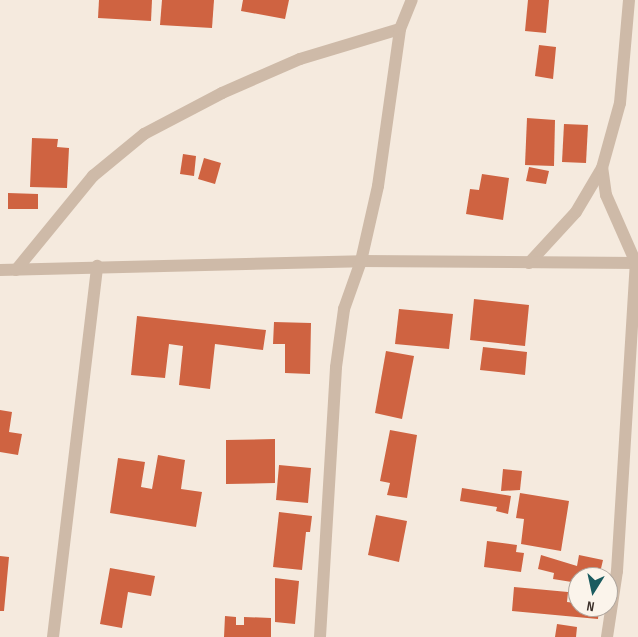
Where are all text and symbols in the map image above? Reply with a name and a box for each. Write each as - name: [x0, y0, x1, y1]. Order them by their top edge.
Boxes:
- north arrow: [568, 567, 618, 617]
- text: N: [585, 597, 596, 615]

